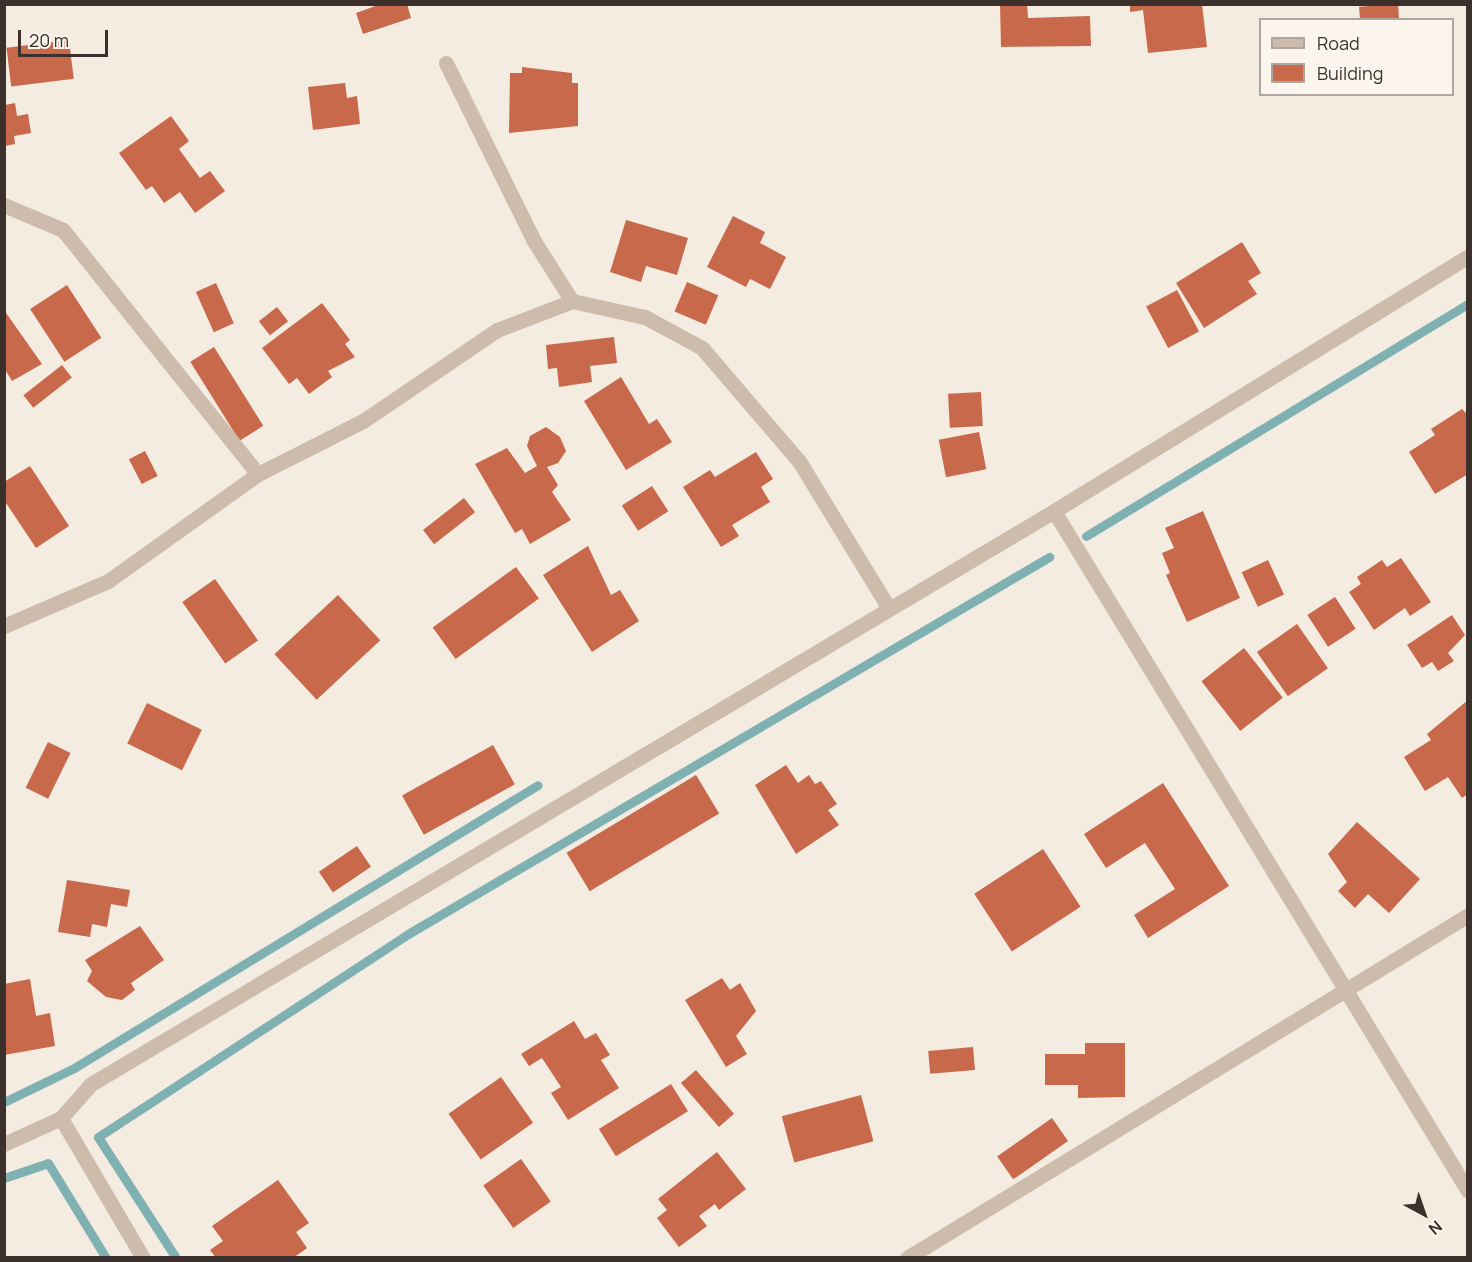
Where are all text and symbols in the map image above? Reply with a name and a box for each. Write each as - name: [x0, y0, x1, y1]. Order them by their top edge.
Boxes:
- scale bar: [21, 18, 111, 56]
- legend: [1259, 18, 1454, 96]
- text: 20 m: [29, 28, 69, 52]
- text: Road: [1317, 31, 1360, 55]
- text: Building: [1317, 61, 1383, 85]
- north arrow: [1394, 1184, 1454, 1244]
- text: N: [1424, 1216, 1447, 1240]

